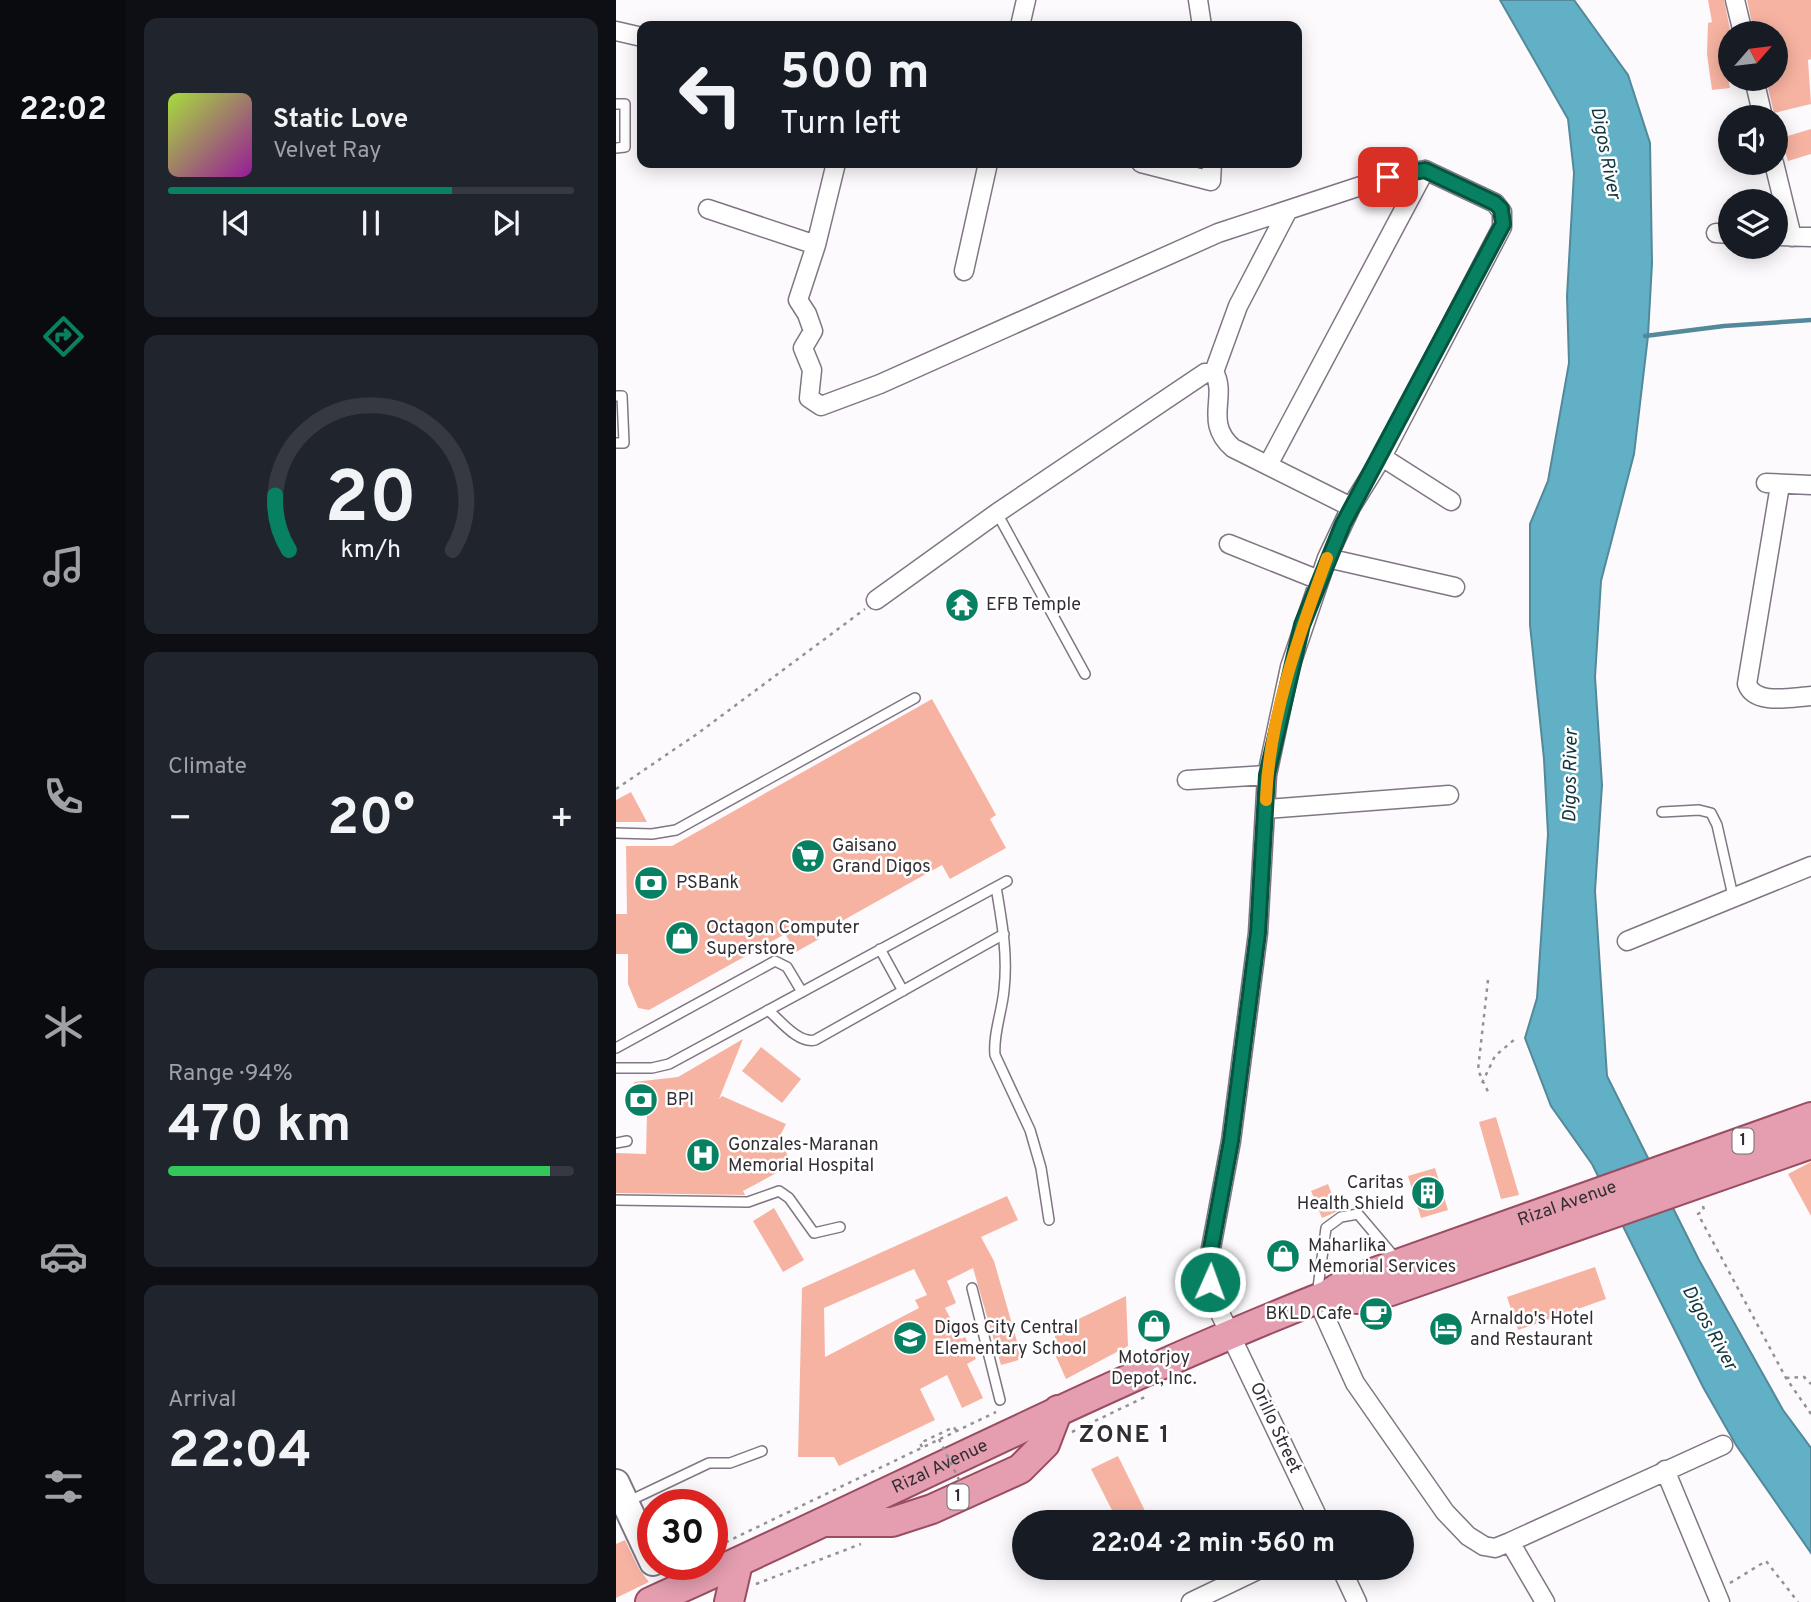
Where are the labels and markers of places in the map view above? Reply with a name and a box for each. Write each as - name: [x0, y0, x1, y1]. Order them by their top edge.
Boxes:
- pin: [1358, 147, 1418, 207]
- temple icon: EFB Temple: [943, 586, 981, 624]
- place label: EFB Temple: [986, 594, 1081, 617]
- place label: Gaisano Grand Digos: [832, 835, 931, 879]
- supermarket icon: Gaisano Grand Digos: [789, 837, 827, 875]
- bank icon: PSBank: [632, 864, 670, 902]
- place label: PSBank: [676, 872, 739, 895]
- place label: Octagon Computer Superstore: [706, 917, 859, 961]
- shop icon: Octagon Computer Superstore: [663, 919, 701, 957]
- bank icon: BPI: [622, 1081, 660, 1119]
- place label: BPI: [666, 1089, 694, 1112]
- place label: Gonzales-Maranan Memorial Hospital: [728, 1134, 879, 1178]
- hospital icon: Gonzales-Maranan Memorial Hospital: [684, 1136, 722, 1174]
- place label: Caritas Health Shield: [1297, 1172, 1404, 1216]
- building icon: Caritas Health Shield: [1409, 1174, 1447, 1212]
- place label: Maharlika Memorial Services: [1308, 1235, 1456, 1279]
- shop icon: Maharlika Memorial Services: [1264, 1237, 1302, 1275]
- cafe icon: BKLD Cafe: [1357, 1295, 1395, 1333]
- place label: BKLD Cafe: [1266, 1303, 1352, 1326]
- shop icon: Motorjoy Depot, Inc.: [1135, 1307, 1173, 1345]
- place label: Arnaldo's Hotel and Restaurant: [1470, 1308, 1594, 1352]
- hotel icon: Arnaldo's Hotel and Restaurant: [1427, 1310, 1465, 1348]
- place label: Digos City Central Elementary School: [934, 1317, 1087, 1361]
- school or university icon: Digos City Central Elementary School: [891, 1319, 929, 1357]
- place label: Motorjoy Depot, Inc.: [1111, 1347, 1197, 1391]

